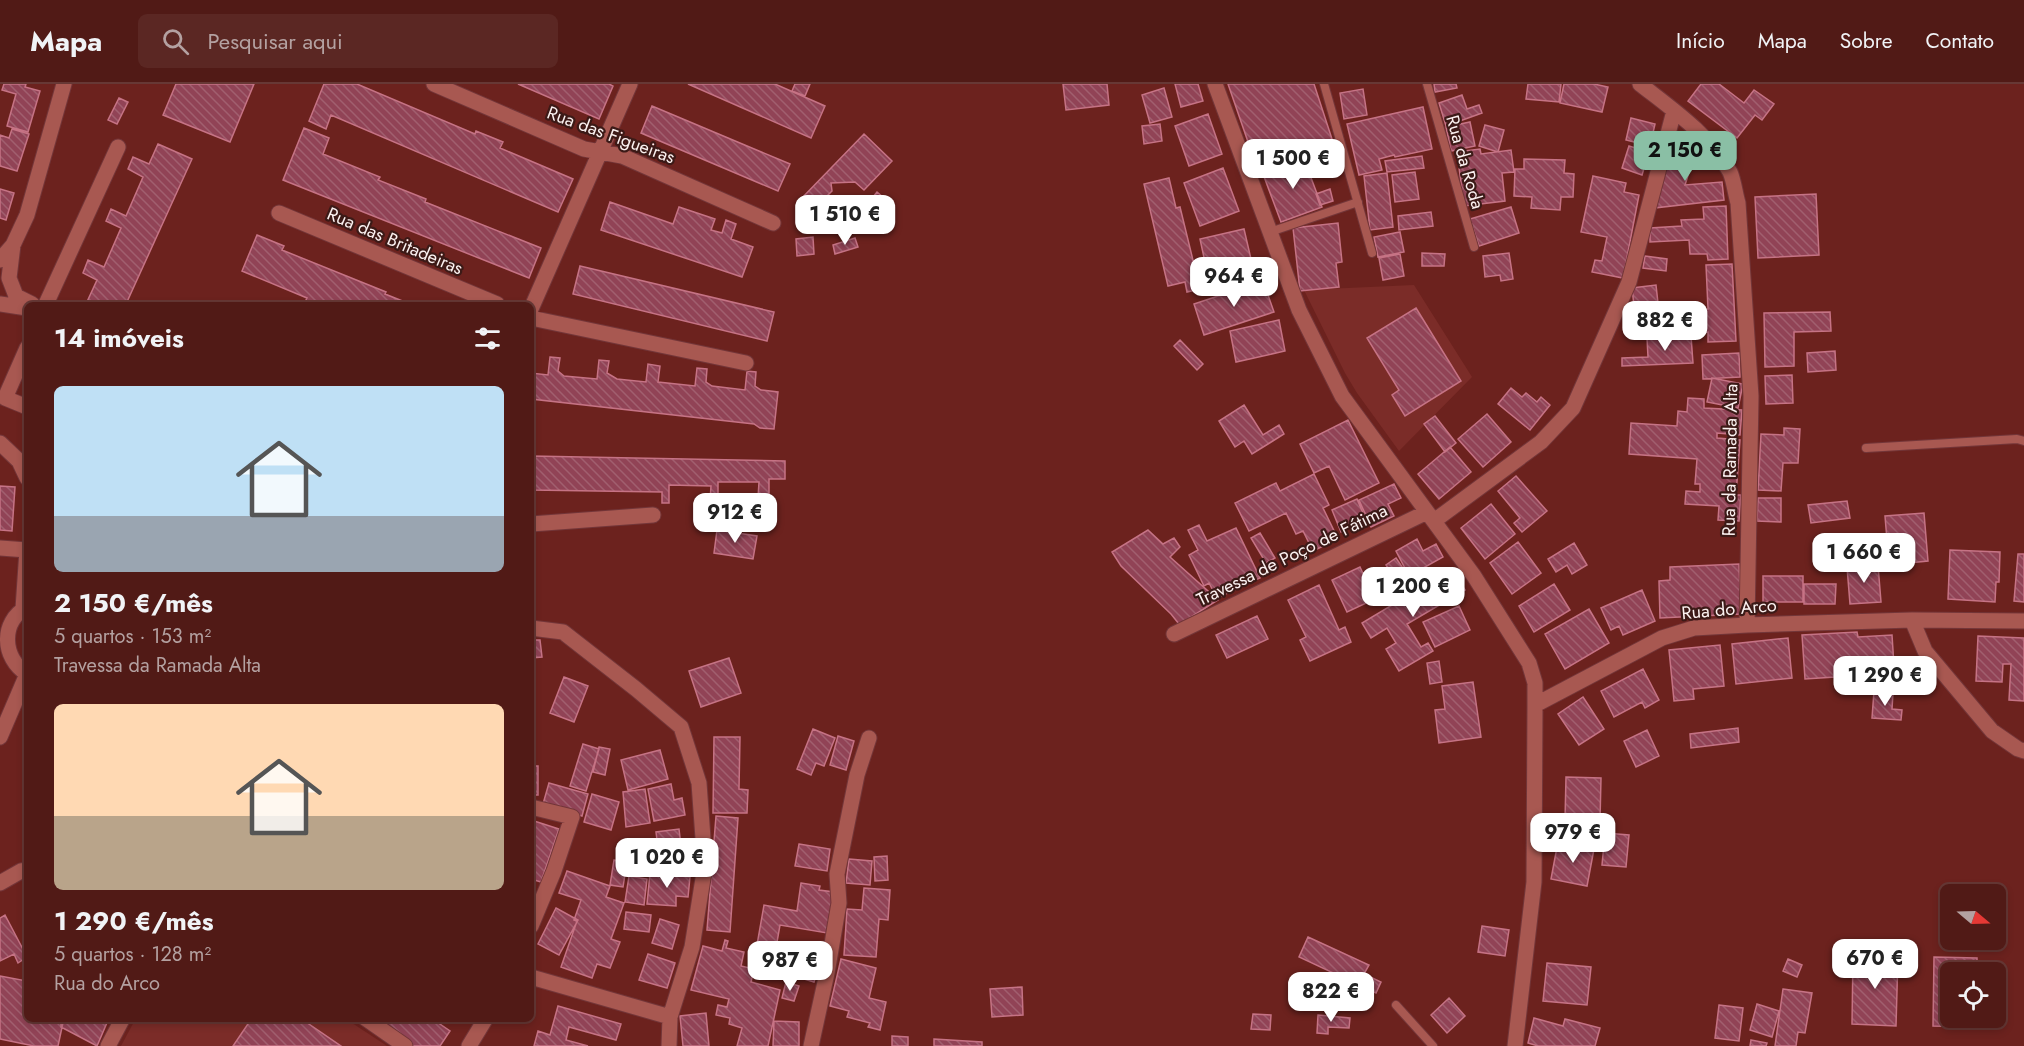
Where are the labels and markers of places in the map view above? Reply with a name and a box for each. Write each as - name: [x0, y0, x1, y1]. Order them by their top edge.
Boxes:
- pin: 2 150 €: [1630, 131, 1740, 182]
- pin: 1 500 €: [1238, 139, 1348, 190]
- pin: 1 510 €: [790, 195, 900, 246]
- pin: 964 €: [1192, 257, 1276, 308]
- pin: 882 €: [1623, 301, 1707, 352]
- pin: 912 €: [693, 493, 777, 544]
- pin: 1 660 €: [1809, 533, 1919, 584]
- pin: 1 200 €: [1358, 567, 1468, 618]
- pin: 1 290 €: [1830, 656, 1940, 707]
- pin: 979 €: [1531, 813, 1615, 864]
- pin: 1 020 €: [612, 838, 722, 889]
- pin: 670 €: [1833, 939, 1917, 990]
- pin: 987 €: [748, 941, 832, 992]
- pin: 822 €: [1289, 972, 1373, 1023]

